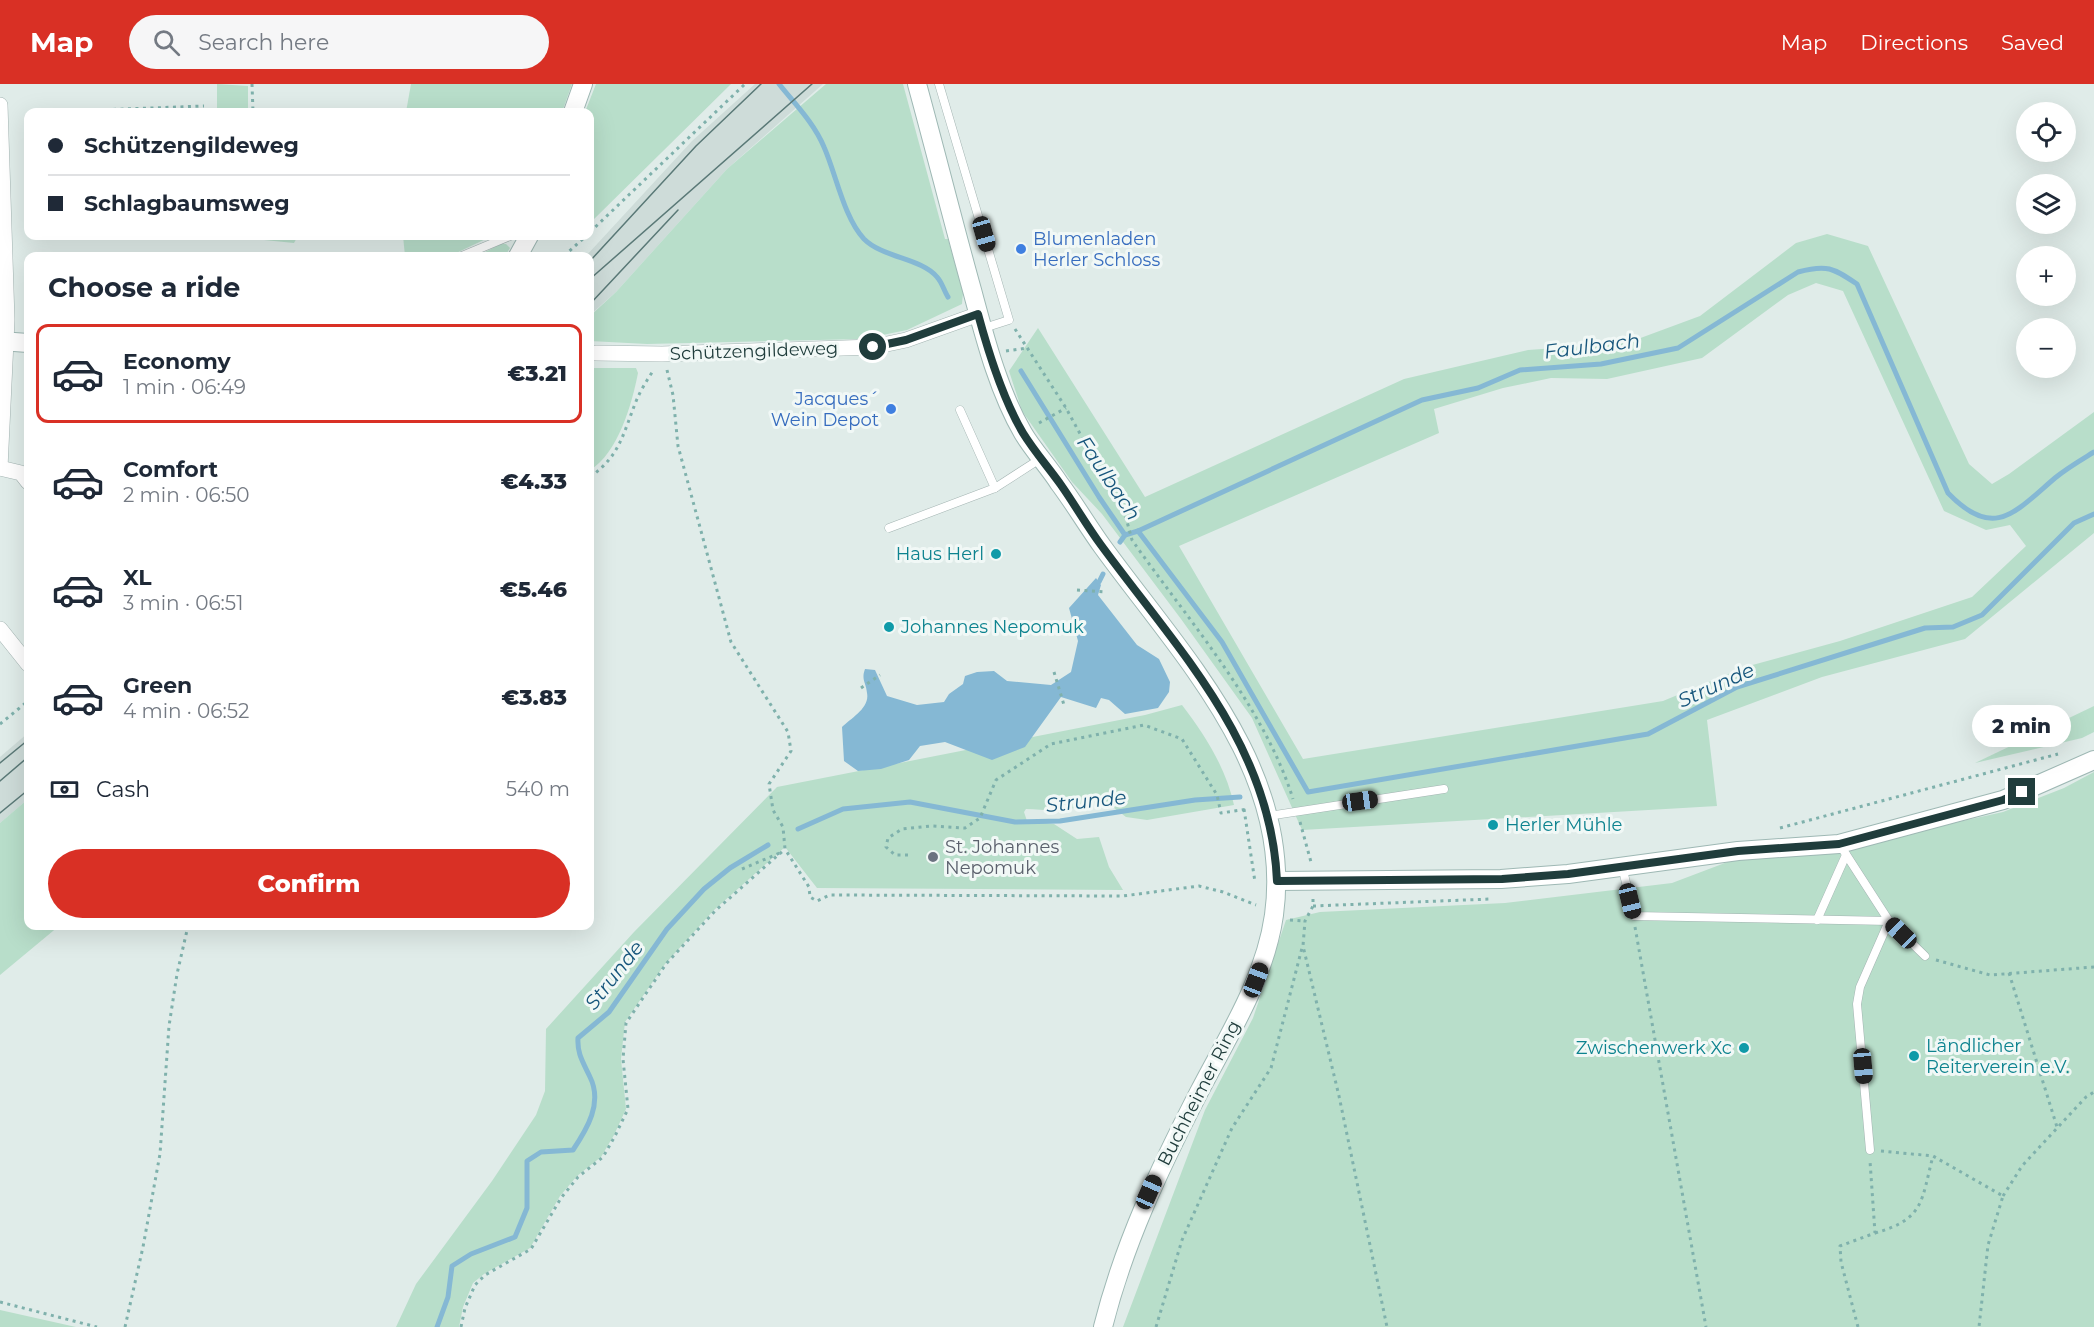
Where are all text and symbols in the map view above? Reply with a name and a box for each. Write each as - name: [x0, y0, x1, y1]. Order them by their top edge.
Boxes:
- search box: [129, 15, 549, 69]
- text: Map: [30, 25, 93, 59]
- icon: search: [150, 26, 183, 59]
- text: Search here: [198, 29, 329, 56]
- text: Map: [1781, 30, 1827, 55]
- text: Directions: [1860, 30, 1968, 55]
- text: Saved: [2001, 30, 2064, 55]
- map controls: [2016, 102, 2076, 378]
- button: locate: [2016, 102, 2076, 162]
- text: Schützengildeweg: [84, 132, 299, 159]
- button: layers: [2016, 174, 2076, 234]
- text: Schlagbaumsweg: [84, 190, 290, 217]
- car: [970, 214, 998, 254]
- place label: Blumenladen Herler Schloss: [1033, 228, 1160, 271]
- marker: Blumenladen Herler Schloss: [1014, 242, 1028, 256]
- button: +: [2016, 246, 2076, 306]
- text: Choose a ride: [48, 271, 240, 304]
- button: −: [2016, 318, 2076, 378]
- water label: Faulbach: [1543, 328, 1641, 364]
- route start: [859, 333, 886, 360]
- street label: Schützengildeweg: [669, 337, 839, 365]
- icon: car: [51, 347, 105, 401]
- text: Economy: [123, 348, 231, 375]
- text: €3.21: [507, 360, 567, 387]
- text: 1 min · 06:49: [123, 375, 246, 399]
- place label: Jacques´ Wein Depot: [771, 388, 879, 431]
- marker: Jacques´ Wein Depot: [884, 402, 898, 416]
- water label: Faulbach: [1072, 431, 1146, 525]
- icon: car: [51, 455, 105, 509]
- text: Comfort: [123, 456, 218, 483]
- text: €4.33: [500, 468, 567, 495]
- text: 2 min · 06:50: [123, 483, 249, 507]
- place label: Haus Herl: [896, 543, 984, 565]
- marker: Haus Herl: [989, 547, 1003, 561]
- icon: car: [51, 563, 105, 617]
- text: XL: [123, 564, 152, 591]
- text: €5.46: [500, 576, 567, 603]
- text: 3 min · 06:51: [123, 591, 243, 615]
- place label: Johannes Nepomuk: [900, 616, 1084, 638]
- marker: Johannes Nepomuk: [882, 620, 896, 634]
- water label: Strunde: [1674, 658, 1758, 712]
- icon: car: [51, 671, 105, 725]
- text: Green: [123, 672, 192, 699]
- text: €3.83: [501, 684, 567, 711]
- text: 4 min · 06:52: [123, 699, 249, 723]
- callout: 2 min: [1972, 705, 2072, 747]
- text: 2 min: [1992, 714, 2051, 738]
- icon: cash: [48, 773, 81, 806]
- text: Cash: [96, 776, 150, 803]
- text: 540 m: [506, 777, 570, 801]
- route end: [2008, 778, 2035, 805]
- water label: Strunde: [1044, 785, 1128, 817]
- car: [1341, 790, 1379, 812]
- place label: Herler Mühle: [1505, 814, 1623, 836]
- marker: Herler Mühle: [1486, 818, 1500, 832]
- place label: St. Johannes Nepomuk: [945, 836, 1059, 879]
- button: Confirm: [48, 849, 570, 918]
- marker: St. Johannes Nepomuk: [926, 850, 940, 864]
- car: [1617, 881, 1643, 921]
- car: [1882, 914, 1920, 952]
- water label: Strunde: [580, 936, 648, 1014]
- car: [1241, 960, 1271, 1000]
- street label: Buchheimer Ring: [1153, 1017, 1245, 1169]
- place label: Ländlicher Reiterverein e.V.: [1926, 1035, 2070, 1078]
- place label: Zwischenwerk Xc: [1576, 1037, 1732, 1059]
- marker: Zwischenwerk Xc: [1737, 1041, 1751, 1055]
- car: [1852, 1047, 1874, 1085]
- marker: Ländlicher Reiterverein e.V.: [1907, 1049, 1921, 1063]
- car: [1133, 1172, 1165, 1212]

